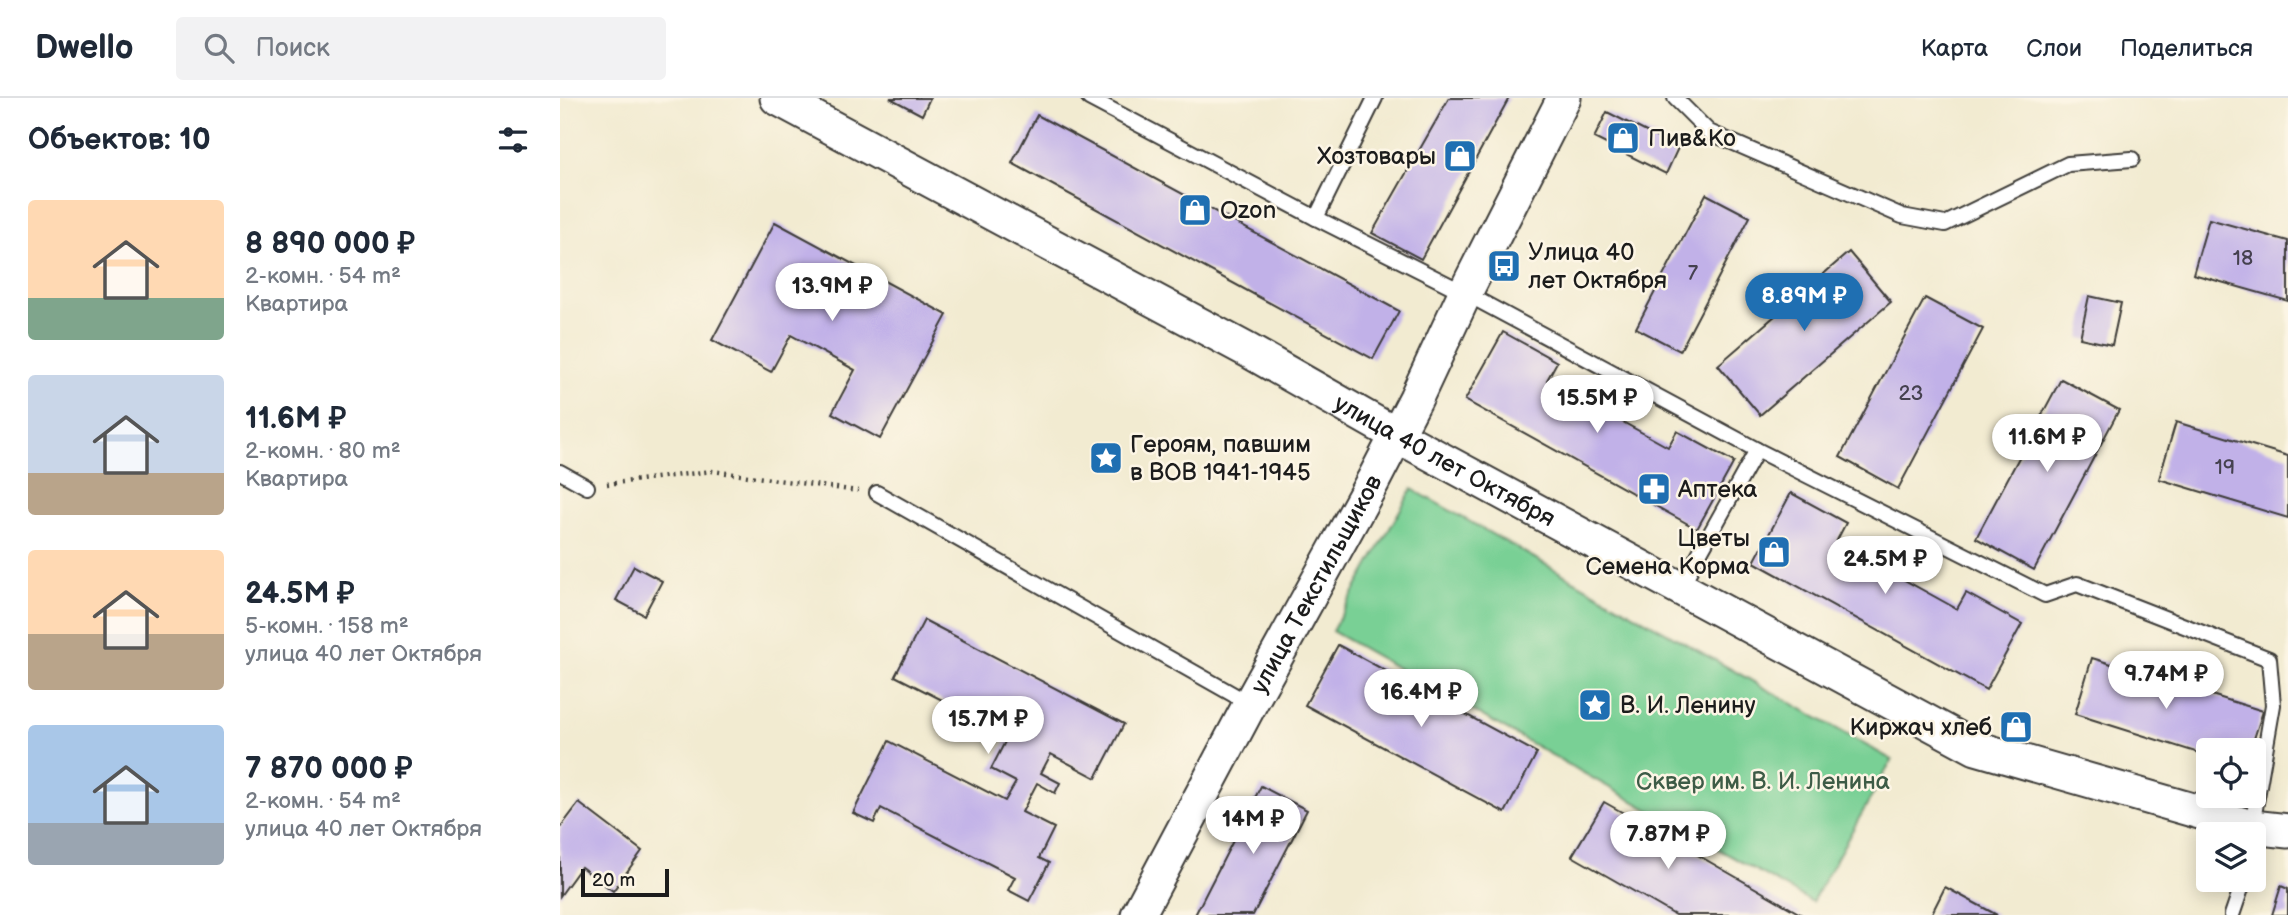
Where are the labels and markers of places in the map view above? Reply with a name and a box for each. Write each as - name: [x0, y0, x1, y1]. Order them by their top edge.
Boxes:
- shop icon: Пив&Ко: [1604, 119, 1642, 157]
- place label: Пив&Ко: [1648, 124, 1736, 153]
- shop icon: Хозтовары: [1441, 137, 1479, 175]
- place label: Хозтовары: [1317, 142, 1436, 171]
- shop icon: Ozon: [1176, 191, 1214, 229]
- place label: Ozon: [1220, 196, 1276, 225]
- place label: Улица 40 лет Октября: [1528, 238, 1667, 295]
- bus stop icon: Улица 40 лет Октября: [1485, 247, 1523, 285]
- pin: 13.9M ₽: [767, 264, 897, 323]
- pin: 8.89M ₽: [1739, 274, 1869, 333]
- pin: 15.5M ₽: [1532, 376, 1662, 435]
- pin: 11.6M ₽: [1982, 414, 2112, 474]
- place label: Героям, павшим в ВОВ 1941-1945: [1130, 430, 1311, 487]
- place icon: Героям, павшим в ВОВ 1941-1945: [1087, 439, 1125, 477]
- pharmacy icon: Аптека: [1635, 470, 1673, 508]
- place label: Аптека: [1677, 475, 1758, 504]
- place label: Цветы Семена Корма: [1585, 524, 1750, 581]
- shop icon: Цветы Семена Корма: [1755, 533, 1793, 571]
- pin: 24.5M ₽: [1820, 536, 1950, 596]
- pin: 9.74M ₽: [2101, 652, 2231, 711]
- pin: 16.4M ₽: [1356, 670, 1486, 729]
- place icon: В. И. Ленину: [1576, 686, 1614, 724]
- place label: В. И. Ленину: [1620, 691, 1756, 720]
- pin: 15.7M ₽: [923, 696, 1053, 756]
- shop icon: Киржач хлеб: [1997, 708, 2035, 746]
- place label: Киржач хлеб: [1850, 713, 1992, 742]
- pin: 14M ₽: [1204, 796, 1302, 856]
- pin: 7.87M ₽: [1603, 812, 1733, 871]

